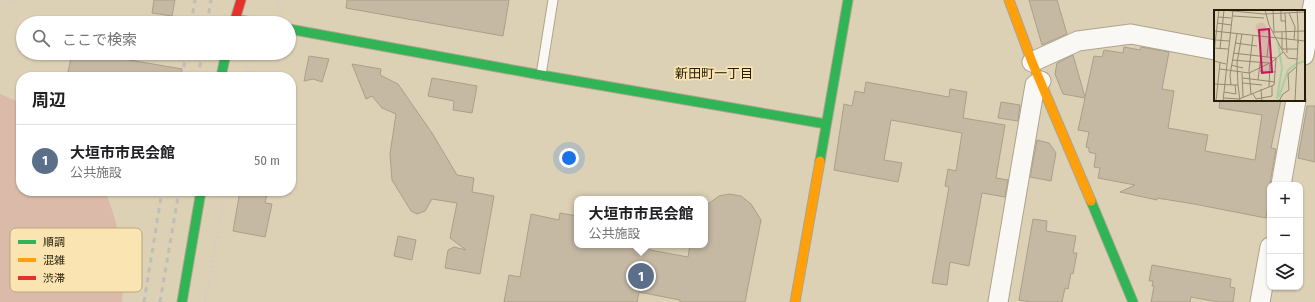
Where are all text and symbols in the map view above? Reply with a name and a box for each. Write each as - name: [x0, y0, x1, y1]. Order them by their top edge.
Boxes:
- inset map: [1214, 10, 1305, 101]
- search box: [16, 16, 296, 60]
- icon: search: [30, 27, 52, 49]
- text: ここで検索: [62, 31, 137, 49]
- district label: 新田町一丁目: [675, 66, 753, 81]
- text: 周辺: [32, 90, 66, 111]
- text: 大垣市市民会館: [70, 144, 175, 162]
- your location: [559, 148, 579, 168]
- text: 1: [42, 153, 48, 168]
- text: 50 m: [254, 153, 280, 168]
- text: 公共施設: [70, 165, 122, 180]
- map controls: [1267, 182, 1303, 290]
- button: +: [1267, 182, 1303, 218]
- popup: [574, 196, 708, 248]
- text: 大垣市市民会館: [588, 205, 694, 223]
- button: −: [1267, 218, 1303, 254]
- text: 公共施設: [588, 226, 641, 241]
- legend: [10, 228, 142, 292]
- text: 順調: [43, 236, 65, 249]
- text: 混雑: [43, 254, 65, 267]
- button: layers: [1267, 254, 1303, 290]
- pin: 1: [628, 261, 654, 291]
- text: 渋滞: [43, 272, 65, 285]

